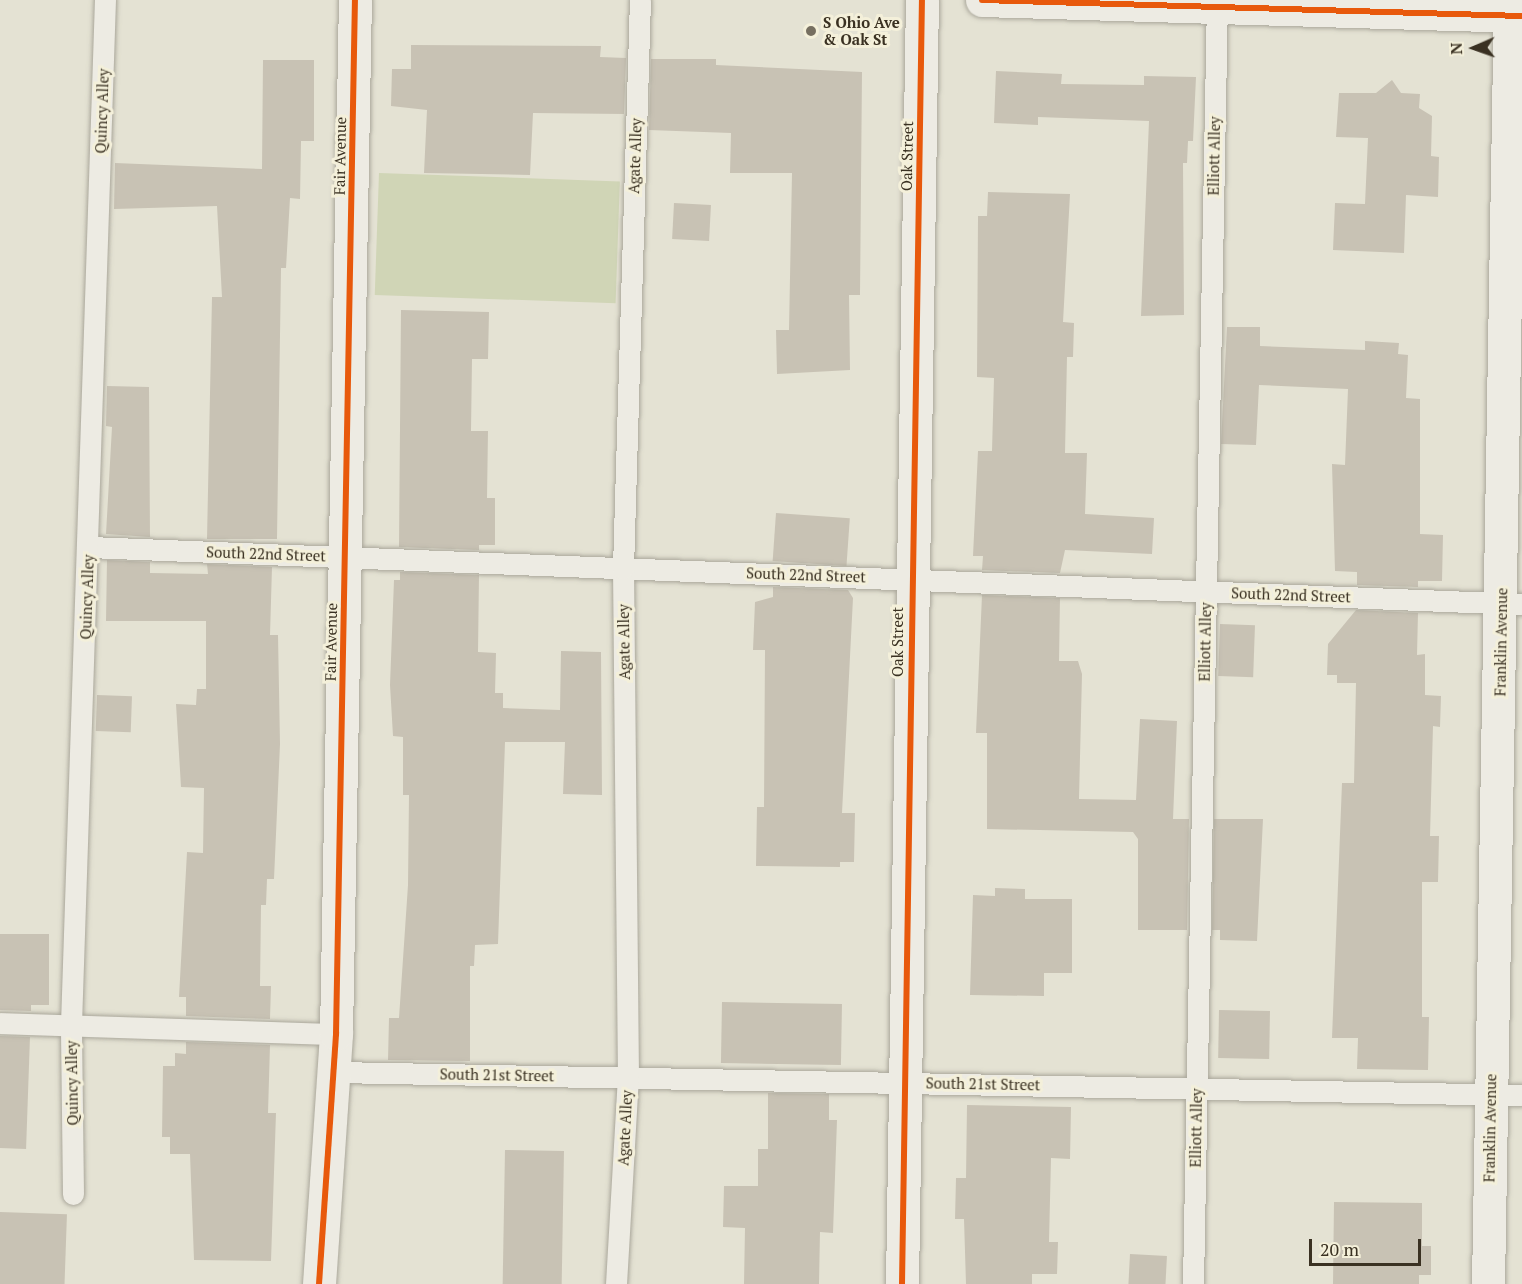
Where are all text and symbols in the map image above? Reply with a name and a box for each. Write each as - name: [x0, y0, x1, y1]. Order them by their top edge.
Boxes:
- place label: S Ohio Ave & Oak St: [823, 13, 900, 48]
- north arrow: [1444, 18, 1504, 78]
- marker: S Ohio Ave & Oak St: [804, 24, 818, 38]
- text: N: [1445, 42, 1467, 55]
- street label: Quincy Alley: [92, 68, 112, 154]
- street label: Fair Avenue: [330, 116, 350, 196]
- street label: Elliott Alley: [1204, 116, 1224, 196]
- street label: Agate Alley: [625, 118, 645, 194]
- street label: Oak Street: [897, 121, 917, 191]
- street label: South 22nd Street: [206, 543, 326, 565]
- street label: Quincy Alley: [77, 554, 97, 640]
- street label: South 22nd Street: [746, 564, 866, 586]
- street label: South 22nd Street: [1231, 584, 1351, 606]
- street label: Franklin Avenue: [1491, 587, 1511, 697]
- street label: Fair Avenue: [321, 602, 341, 682]
- street label: Elliott Alley: [1195, 602, 1215, 682]
- street label: Agate Alley: [614, 604, 634, 680]
- street label: Oak Street: [889, 607, 907, 677]
- street label: Quincy Alley: [62, 1040, 82, 1126]
- street label: South 21st Street: [440, 1065, 554, 1085]
- street label: Franklin Avenue: [1480, 1073, 1500, 1183]
- street label: South 21st Street: [926, 1074, 1040, 1094]
- street label: Elliott Alley: [1186, 1088, 1206, 1168]
- street label: Agate Alley: [614, 1090, 636, 1166]
- scale bar: [1312, 1227, 1424, 1265]
- text: 20 m: [1320, 1237, 1359, 1261]

